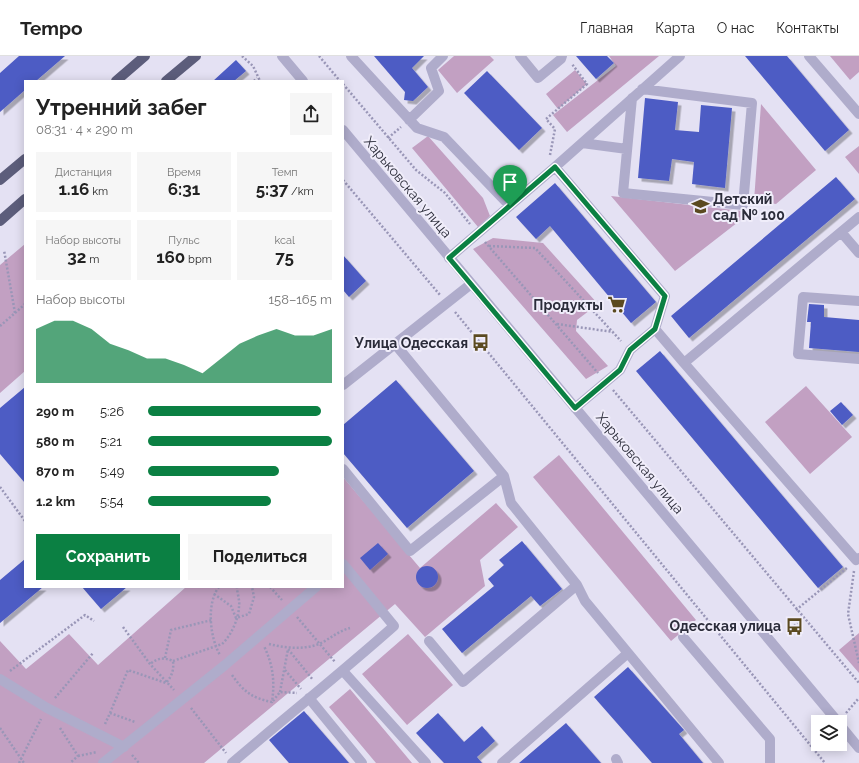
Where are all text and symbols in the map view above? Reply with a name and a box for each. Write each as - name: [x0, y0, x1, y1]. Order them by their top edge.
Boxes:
- text: Tempo: [20, 17, 83, 39]
- text: Главная: [580, 20, 633, 36]
- text: Карта: [655, 20, 695, 36]
- text: О нас: [717, 20, 754, 36]
- text: Контакты: [776, 20, 839, 36]
- button: share: [290, 93, 332, 135]
- text: Утренний забег: [36, 94, 207, 120]
- text: 08:31 · 4 × 290 m: [36, 122, 133, 137]
- street label: Харьковская улица: [361, 133, 455, 241]
- pin: [493, 165, 527, 206]
- text: Дистанция: [55, 166, 112, 179]
- text: Время: [167, 166, 201, 179]
- text: Темп: [272, 166, 298, 179]
- icon: arrive: [499, 171, 521, 193]
- text: 1.16: [58, 179, 89, 199]
- text: 6:31: [168, 179, 200, 199]
- text: 5:37: [256, 179, 288, 199]
- text: km: [89, 185, 108, 198]
- text: /km: [288, 185, 314, 198]
- place label: Детский сад № 100: [713, 191, 785, 223]
- school or university icon: Детский сад № 100: [690, 197, 710, 217]
- text: Набор высоты: [46, 234, 121, 247]
- text: Пульс: [168, 234, 200, 247]
- text: kcal: [274, 234, 295, 247]
- text: 32: [67, 247, 86, 267]
- text: 160: [156, 247, 185, 267]
- text: 75: [275, 247, 294, 267]
- text: m: [86, 253, 99, 266]
- text: bpm: [185, 253, 212, 266]
- text: Набор высоты: [36, 292, 125, 307]
- text: 158–165 m: [269, 292, 332, 307]
- supermarket icon: Продукты: [606, 295, 626, 315]
- place label: Продукты: [533, 297, 603, 313]
- bus stop icon: Улица Одесская: [471, 333, 491, 353]
- place label: Улица Одесская: [354, 335, 468, 351]
- text: 290 m: [36, 404, 74, 419]
- text: 5:26: [100, 404, 124, 419]
- street label: Харьковская улица: [593, 409, 687, 517]
- text: 580 m: [36, 434, 74, 449]
- text: 5:21: [100, 434, 122, 449]
- text: 870 m: [36, 464, 74, 479]
- text: 5:49: [100, 464, 124, 479]
- text: 1.2 km: [36, 494, 75, 509]
- text: 5:54: [100, 494, 124, 509]
- button: Сохранить: [36, 534, 180, 580]
- button: Поделиться: [188, 534, 332, 580]
- bus stop icon: Одесская улица: [784, 616, 804, 636]
- place label: Одесская улица: [669, 618, 781, 634]
- map controls: [811, 715, 847, 751]
- button: layers: [811, 715, 847, 751]

